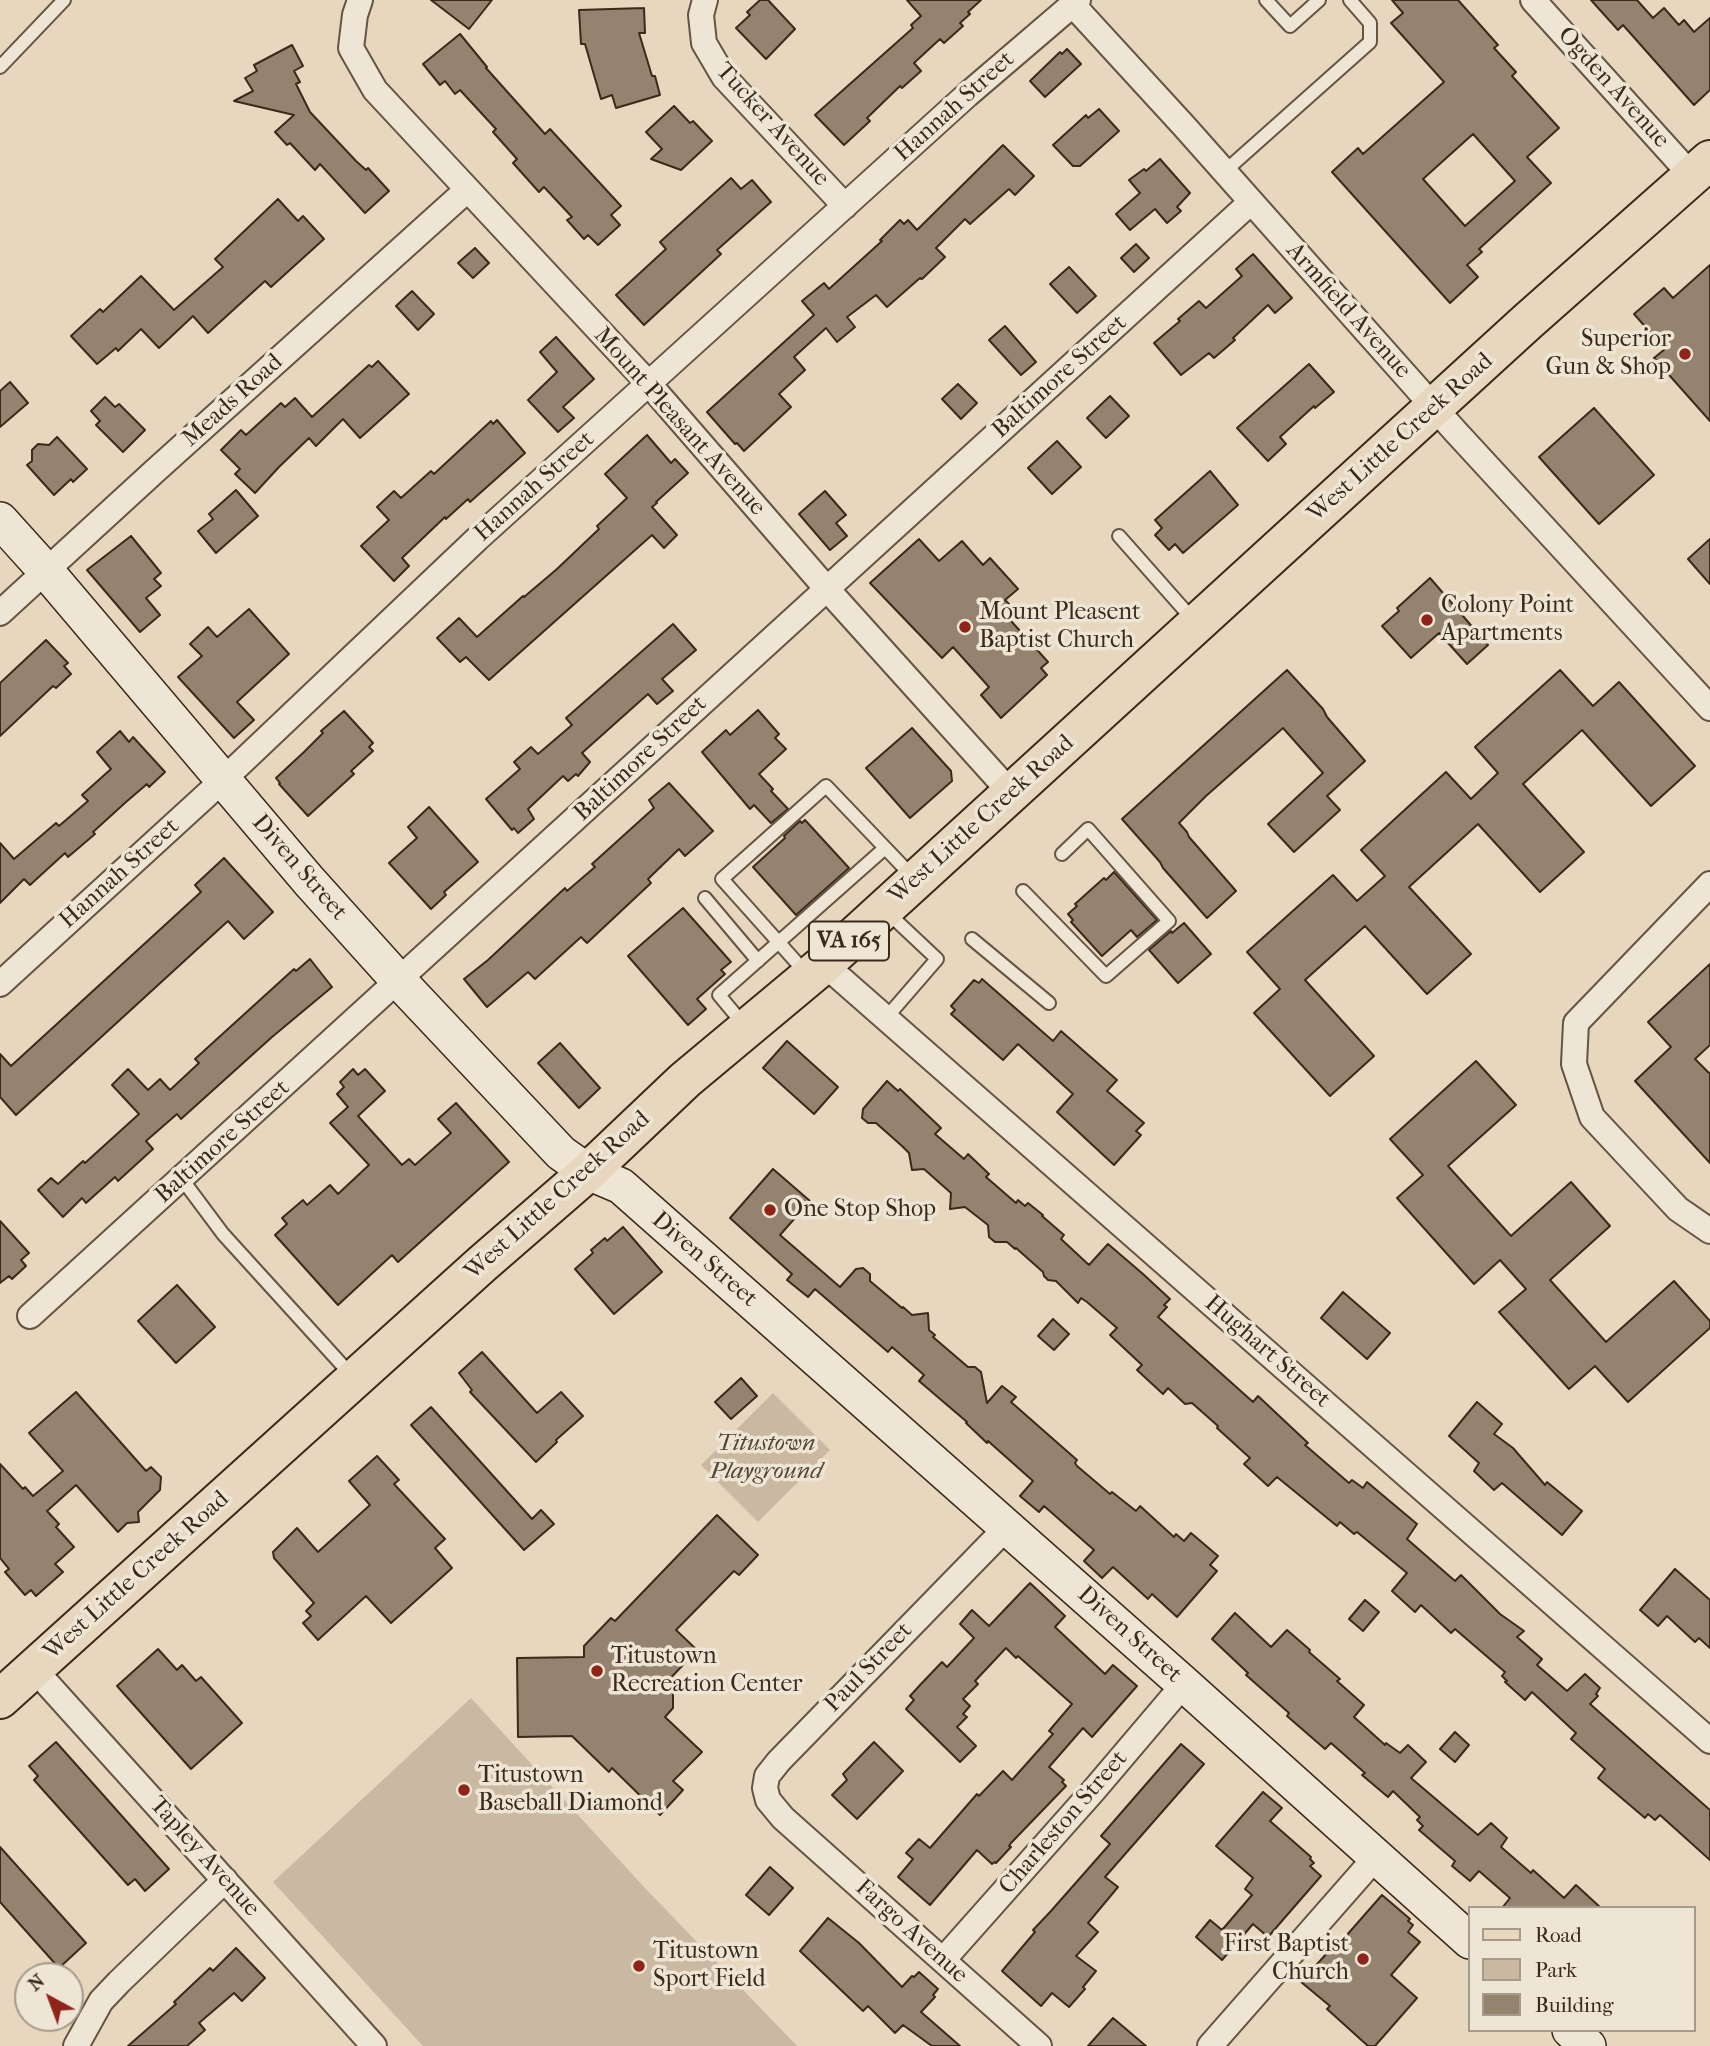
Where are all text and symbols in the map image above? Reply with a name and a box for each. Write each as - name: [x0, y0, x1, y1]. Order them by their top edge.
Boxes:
- street label: Ogden Avenue: [1551, 21, 1675, 155]
- street label: Hannah Street: [889, 46, 1021, 168]
- street label: Tucker Avenue: [709, 57, 835, 193]
- street label: Armfield Avenue: [1279, 237, 1417, 385]
- street label: Baltimore Street: [987, 309, 1133, 445]
- street label: Mount Pleasant Avenue: [587, 322, 771, 522]
- place label: Superior Gun & Shop: [1546, 326, 1671, 382]
- marker: Superior Gun & Shop: [1677, 346, 1693, 362]
- street label: West Little Creek Road: [1303, 347, 1499, 529]
- street label: Meads Road: [177, 348, 289, 454]
- street label: Hannah Street: [469, 426, 601, 548]
- place label: Colony Point Apartments: [1441, 592, 1574, 648]
- place label: Mount Pleasent Baptist Church: [979, 599, 1141, 655]
- marker: Colony Point Apartments: [1419, 612, 1435, 628]
- marker: Mount Pleasent Baptist Church: [957, 619, 973, 635]
- street label: Baltimore Street: [569, 690, 713, 828]
- street label: West Little Creek Road: [884, 729, 1080, 911]
- street label: Diven Street: [245, 809, 353, 927]
- street label: Hannah Street: [54, 813, 186, 935]
- road number: VA 165: [809, 922, 889, 960]
- street label: Baltimore Street: [150, 1074, 296, 1210]
- street label: West Little Creek Road: [460, 1105, 656, 1287]
- place label: One Stop Shop: [784, 1196, 936, 1224]
- marker: One Stop Shop: [762, 1202, 778, 1218]
- street label: Diven Street: [645, 1206, 763, 1314]
- street label: Hughart Street: [1198, 1290, 1336, 1414]
- park label: Titustown Playground: [710, 1430, 822, 1486]
- street label: West Little Creek Road: [39, 1485, 235, 1667]
- street label: Diven Street: [1071, 1581, 1187, 1689]
- street label: Paul Street: [819, 1617, 919, 1719]
- place label: Titustown Recreation Center: [611, 1643, 803, 1699]
- marker: Titustown Recreation Center: [589, 1663, 605, 1679]
- street label: Charleston Street: [994, 1745, 1134, 1901]
- place label: Titustown Baseball Diamond: [478, 1762, 663, 1818]
- marker: Titustown Baseball Diamond: [456, 1782, 472, 1798]
- street label: Tapley Avenue: [143, 1791, 265, 1923]
- street label: Fargo Avenue: [849, 1874, 973, 1990]
- legend: [1468, 1906, 1696, 2032]
- text: Road: [1535, 1923, 1582, 1947]
- place label: First Baptist Church: [1223, 1931, 1349, 1987]
- place label: Titustown Sport Field: [653, 1938, 766, 1994]
- marker: First Baptist Church: [1355, 1951, 1371, 1967]
- marker: Titustown Sport Field: [631, 1958, 647, 1974]
- text: Park: [1535, 1958, 1577, 1982]
- north arrow: [14, 1962, 84, 2032]
- text: N: [24, 1970, 49, 1996]
- text: Building: [1535, 1993, 1613, 2017]

